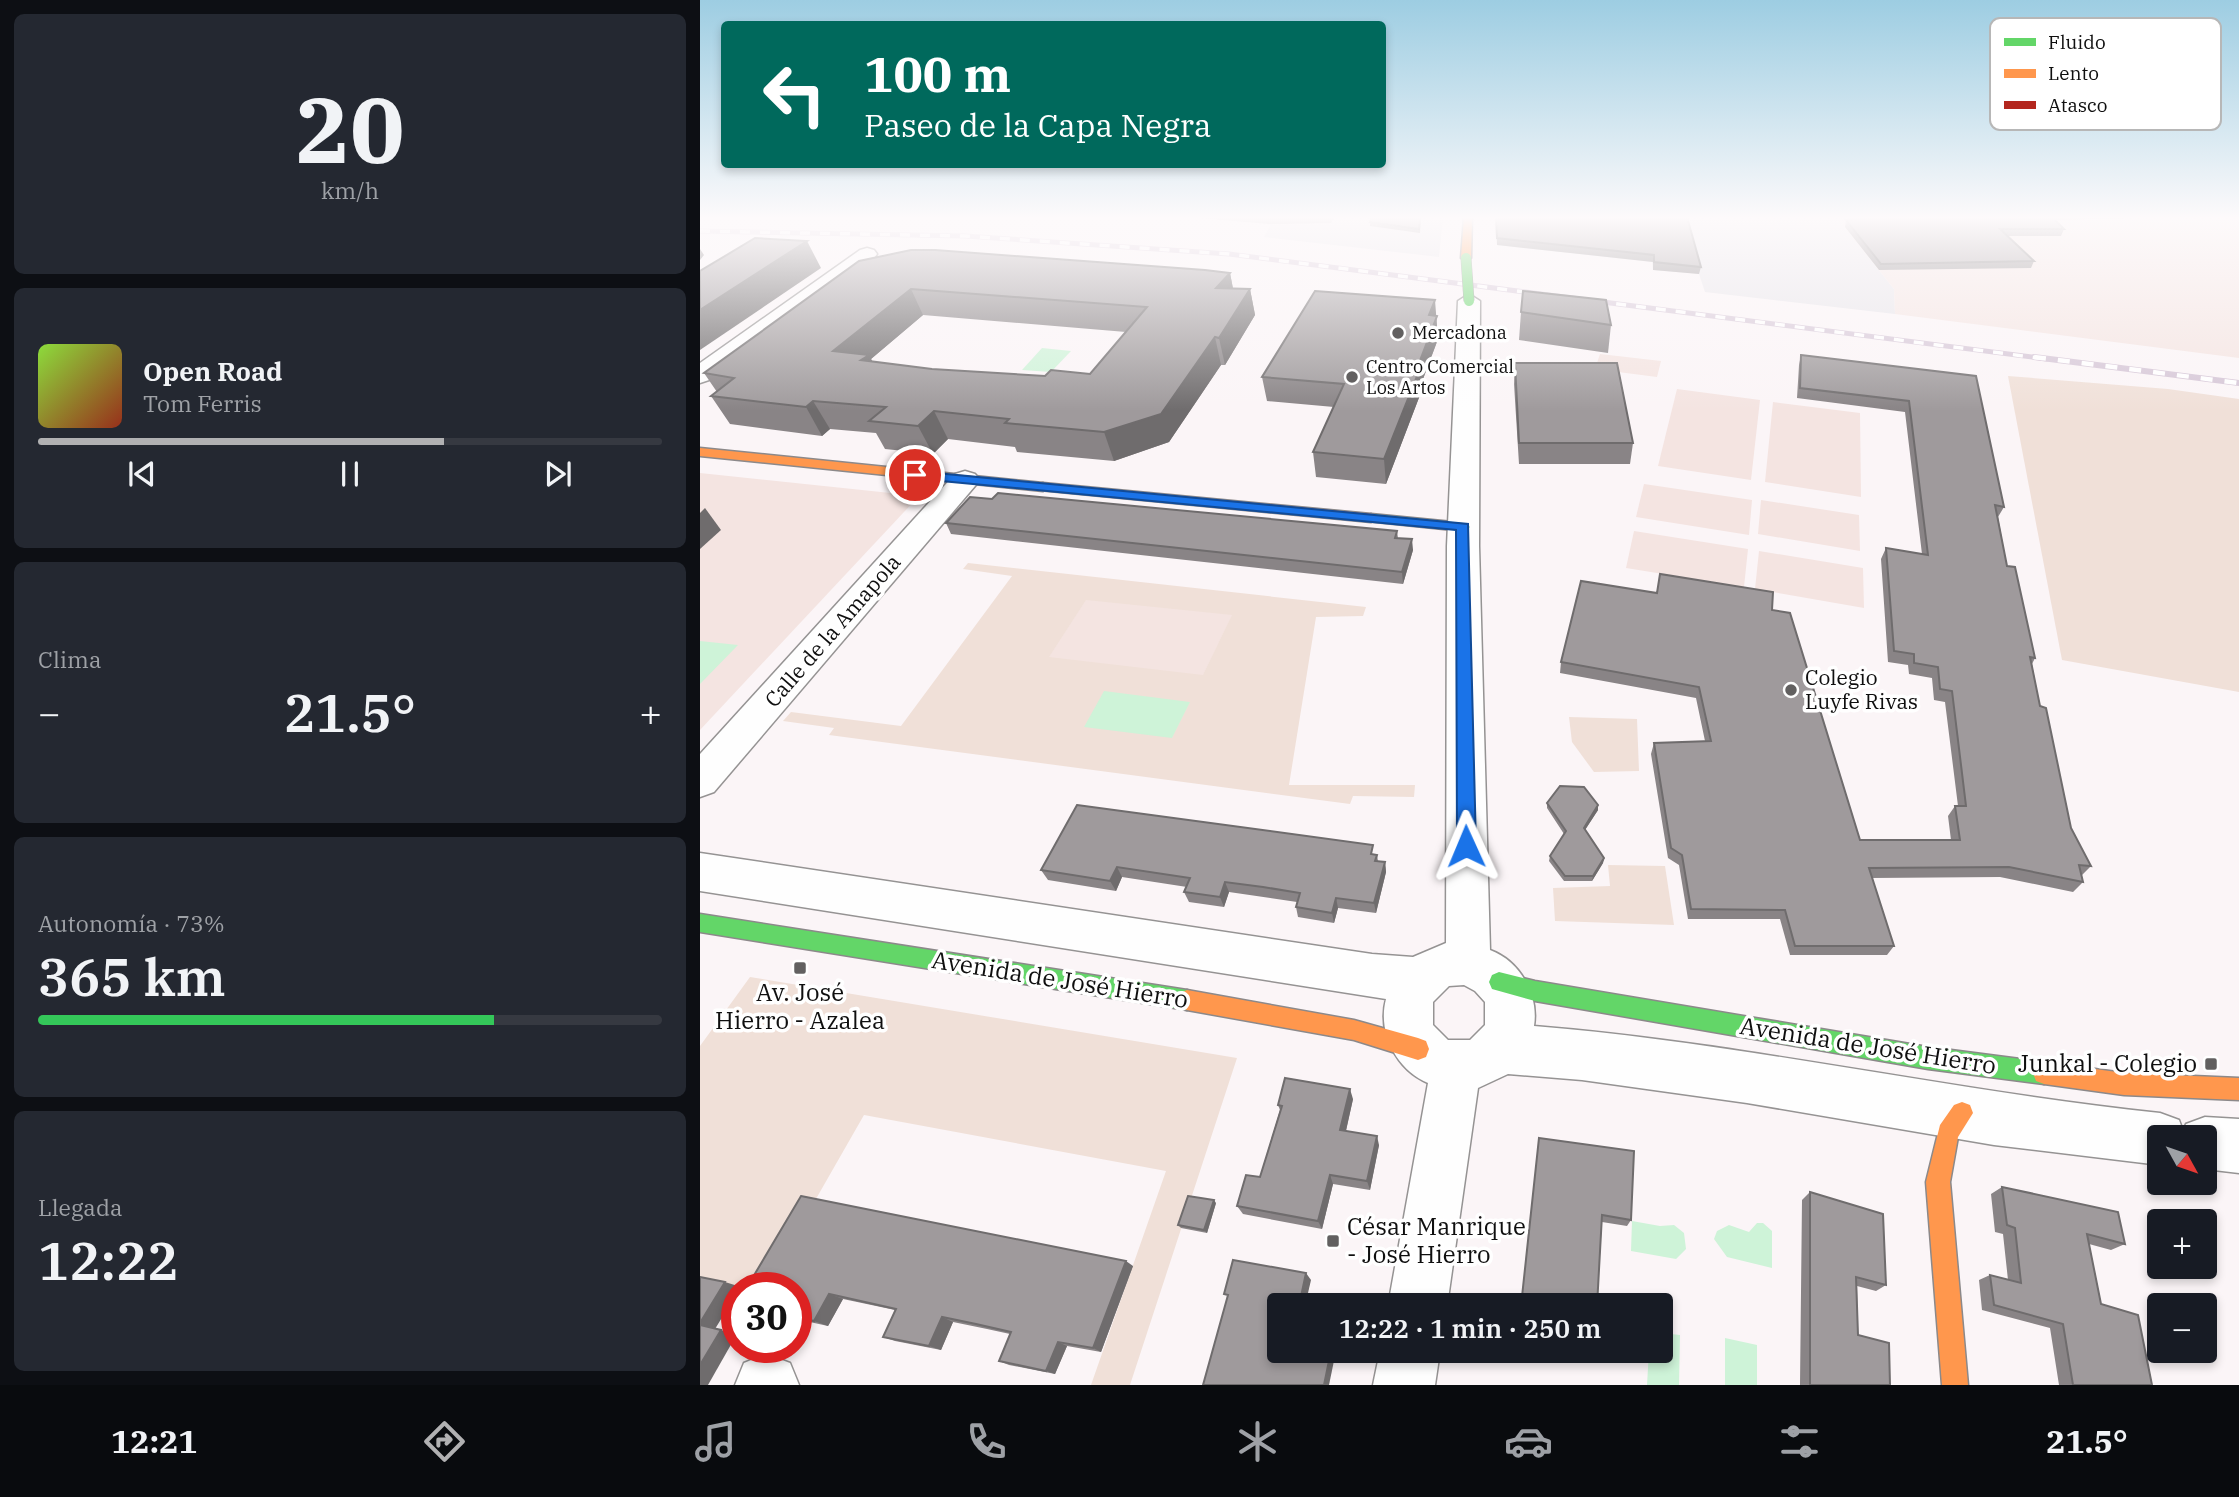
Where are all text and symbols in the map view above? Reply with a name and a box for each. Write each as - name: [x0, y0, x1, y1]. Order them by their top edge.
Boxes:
- legend: [1990, 18, 2221, 130]
- text: Fluido: [2048, 30, 2106, 54]
- text: 100 m: [864, 42, 1011, 105]
- icon: left: [749, 49, 840, 140]
- text: Lento: [2048, 61, 2099, 85]
- text: 20: [295, 70, 405, 188]
- text: Atasco: [2048, 93, 2107, 117]
- text: Paseo de la Capa Negra: [864, 104, 1211, 146]
- text: km/h: [321, 175, 379, 205]
- place label: Mercadona: [1412, 321, 1507, 344]
- marker: Mercadona: [1390, 325, 1406, 341]
- text: Open Road: [143, 354, 282, 388]
- place label: Centro Comercial Los Artos: [1366, 355, 1514, 399]
- marker: Centro Comercial Los Artos: [1344, 369, 1360, 385]
- text: Tom Ferris: [143, 388, 262, 418]
- pin: [885, 445, 945, 505]
- icon: previous: [123, 455, 161, 493]
- icon: pause: [331, 455, 369, 493]
- icon: next: [539, 455, 577, 493]
- icon: arrive: [896, 456, 934, 494]
- street label: Calle de la Amapola: [758, 548, 906, 713]
- text: Clima: [38, 644, 102, 674]
- place label: Colegio Luyfe Rivas: [1805, 663, 1918, 715]
- text: 21.5°: [284, 679, 416, 746]
- marker: Colegio Luyfe Rivas: [1783, 682, 1799, 698]
- text: −: [38, 688, 61, 737]
- text: +: [639, 688, 662, 737]
- position arrow: [1429, 809, 1503, 883]
- text: Autonomía · 73%: [38, 908, 225, 938]
- text: 365 km: [38, 943, 226, 1010]
- street label: Avenida de José Hierro: [930, 943, 1191, 1015]
- marker: Av. José Hierro - Azalea: [792, 960, 808, 976]
- place label: Av. José Hierro - Azalea: [715, 976, 885, 1036]
- street label: Avenida de José Hierro: [1738, 1009, 1999, 1081]
- place label: Junkal - Colegio: [2018, 1047, 2197, 1079]
- marker: Junkal - Colegio: [2203, 1056, 2219, 1072]
- north arrow: [2147, 1125, 2217, 1195]
- map controls: [2147, 1125, 2217, 1363]
- text: Llegada: [38, 1192, 122, 1222]
- button: +: [2147, 1209, 2217, 1279]
- place label: César Manrique - José Hierro: [1347, 1210, 1526, 1270]
- text: 12:22: [38, 1227, 178, 1294]
- marker: César Manrique - José Hierro: [1325, 1233, 1341, 1249]
- speed limit sign: 30: [721, 1272, 812, 1363]
- button: −: [2147, 1293, 2217, 1363]
- text: 12:22 · 1 min · 250 m: [1339, 1311, 1601, 1345]
- icon: directions: [420, 1417, 469, 1466]
- icon: music: [691, 1417, 740, 1466]
- icon: phone: [962, 1417, 1011, 1466]
- icon: climate: [1233, 1417, 1282, 1466]
- icon: car: [1504, 1417, 1553, 1466]
- icon: filters: [1775, 1417, 1824, 1466]
- text: 12:21: [111, 1420, 198, 1462]
- text: 21.5°: [2046, 1420, 2128, 1462]

